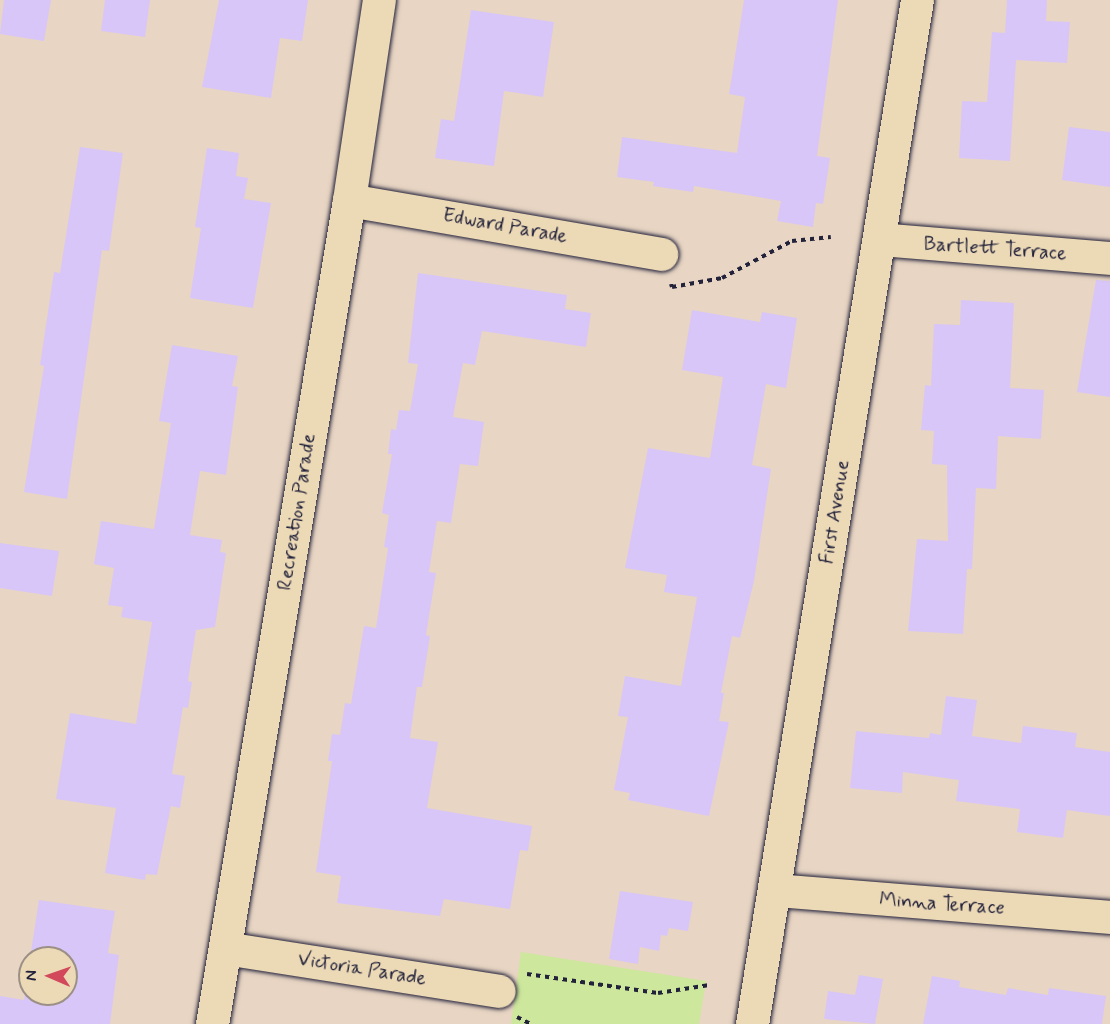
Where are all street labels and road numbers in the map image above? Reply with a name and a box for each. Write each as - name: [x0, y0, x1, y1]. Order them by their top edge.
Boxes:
- street label: Edward Parade: [441, 203, 569, 249]
- street label: Bartlett Terrace: [923, 232, 1067, 266]
- street label: Recreation Parade: [273, 433, 321, 591]
- street label: First Avenue: [815, 458, 855, 566]
- street label: Minna Terrace: [879, 888, 1005, 920]
- street label: Victoria Parade: [296, 947, 428, 991]

